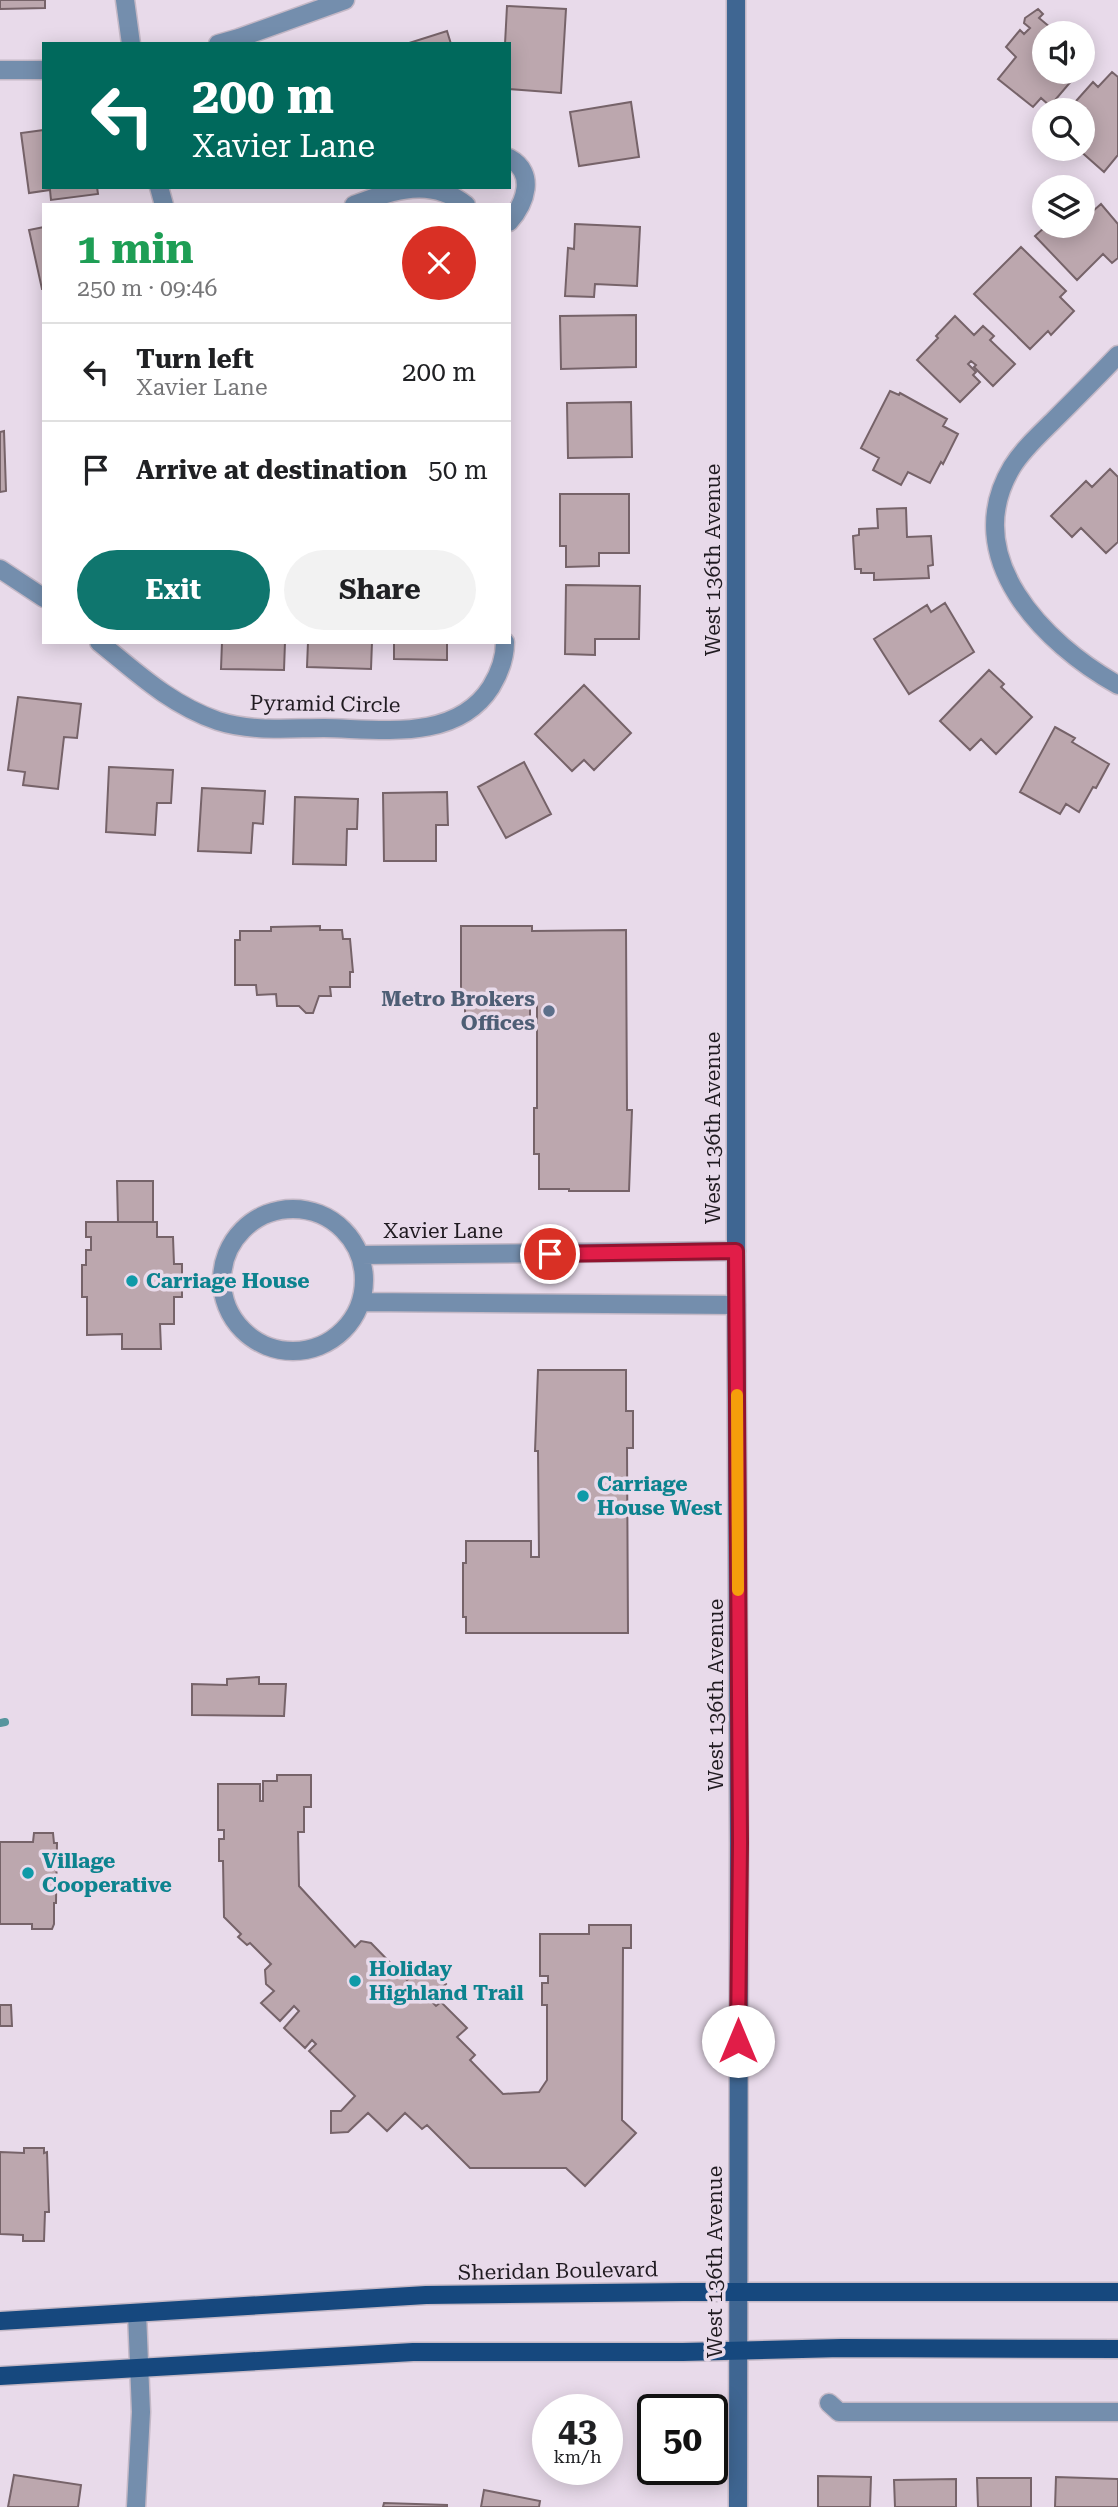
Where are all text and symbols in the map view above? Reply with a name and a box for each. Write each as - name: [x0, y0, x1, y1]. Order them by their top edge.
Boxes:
- map controls: [1032, 21, 1095, 238]
- button: sound: [1032, 21, 1095, 84]
- text: 200 m: [192, 68, 334, 125]
- icon: left: [77, 70, 168, 161]
- button: search: [1032, 98, 1095, 161]
- text: Xavier Lane: [192, 127, 375, 165]
- button: layers: [1032, 175, 1095, 238]
- text: 1 min: [77, 224, 194, 273]
- button: close: [402, 226, 476, 300]
- text: 250 m · 09:46: [77, 275, 217, 302]
- text: Turn left: [136, 344, 254, 374]
- icon: left: [77, 353, 115, 391]
- text: 200 m: [402, 357, 476, 387]
- text: Xavier Lane: [136, 374, 268, 401]
- icon: arrive: [77, 451, 115, 489]
- text: Arrive at destination: [136, 455, 407, 485]
- text: 50 m: [428, 455, 488, 485]
- street label: West 136th Avenue: [701, 464, 725, 656]
- button: Exit: [77, 550, 270, 630]
- button: Share: [284, 550, 476, 630]
- street label: Pyramid Circle: [249, 691, 401, 717]
- place label: Metro Brokers Offices: [381, 987, 535, 1035]
- marker: Metro Brokers Offices: [541, 1003, 557, 1019]
- street label: West 136th Avenue: [701, 1032, 725, 1224]
- street label: Xavier Lane: [383, 1219, 503, 1243]
- pin: [520, 1224, 580, 1284]
- icon: arrive: [531, 1235, 569, 1273]
- place label: Carriage House: [146, 1269, 310, 1293]
- marker: Carriage House: [124, 1273, 140, 1289]
- place label: Carriage House West: [597, 1472, 723, 1520]
- marker: Carriage House West: [575, 1488, 591, 1504]
- street label: West 136th Avenue: [704, 1599, 728, 1791]
- place label: Village Cooperative: [42, 1849, 172, 1897]
- marker: Village Cooperative: [20, 1865, 36, 1881]
- place label: Holiday Highland Trail: [369, 1957, 524, 2005]
- marker: Holiday Highland Trail: [347, 1973, 363, 1989]
- position arrow: [701, 2004, 775, 2078]
- street label: West 136th Avenue: [703, 2166, 727, 2358]
- street label: Sheridan Boulevard: [458, 2257, 659, 2285]
- speed limit sign: 50: [637, 2394, 728, 2485]
- text: 43: [558, 2410, 597, 2451]
- text: km/h: [553, 2446, 602, 2467]

